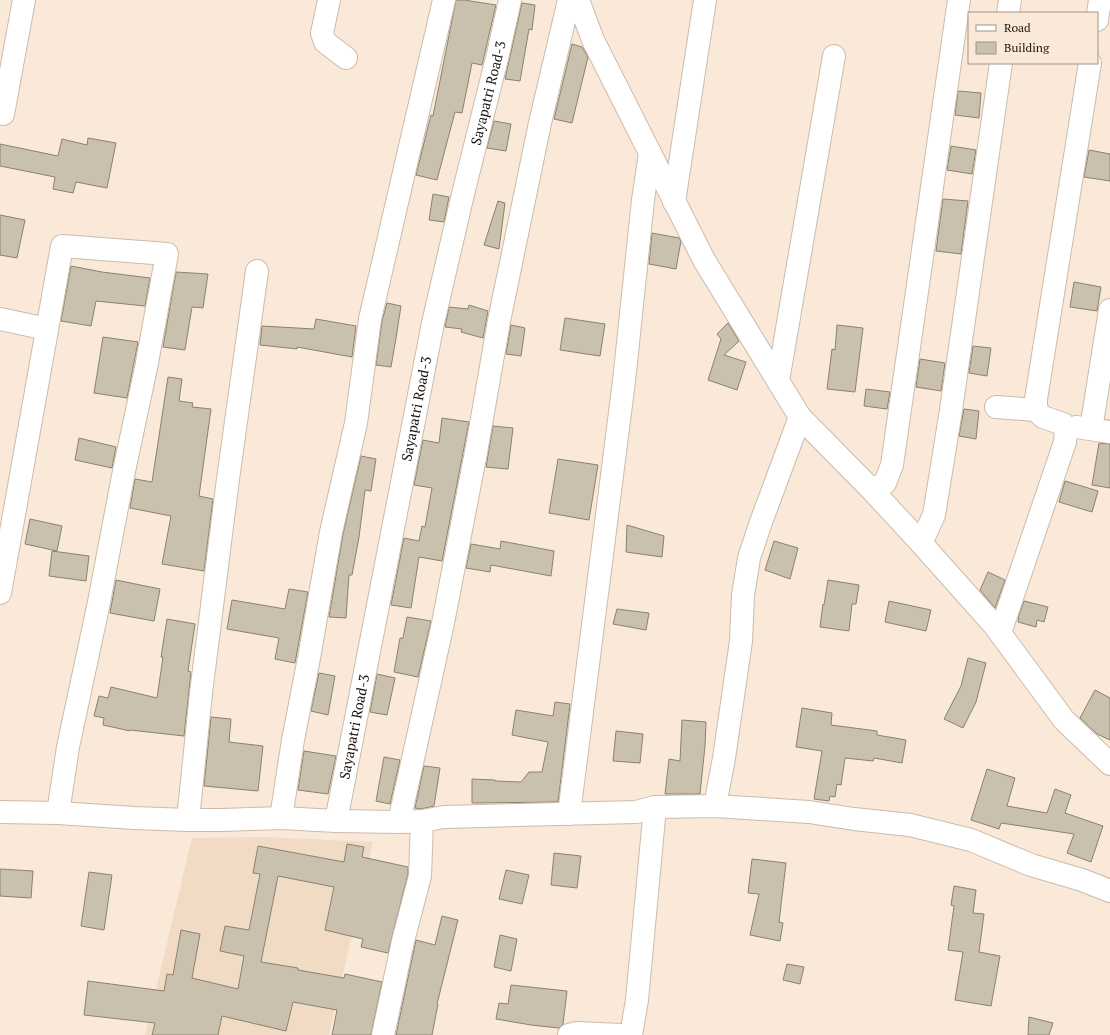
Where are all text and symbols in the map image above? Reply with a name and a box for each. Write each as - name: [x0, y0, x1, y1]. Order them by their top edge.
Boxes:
- legend: [968, 12, 1098, 64]
- text: Road: [1004, 20, 1031, 35]
- street label: Sayapatri Road-3: [466, 39, 510, 147]
- text: Building: [1004, 40, 1050, 55]
- street label: Sayapatri Road-3: [396, 354, 435, 463]
- street label: Sayapatri Road-3: [334, 673, 373, 781]

